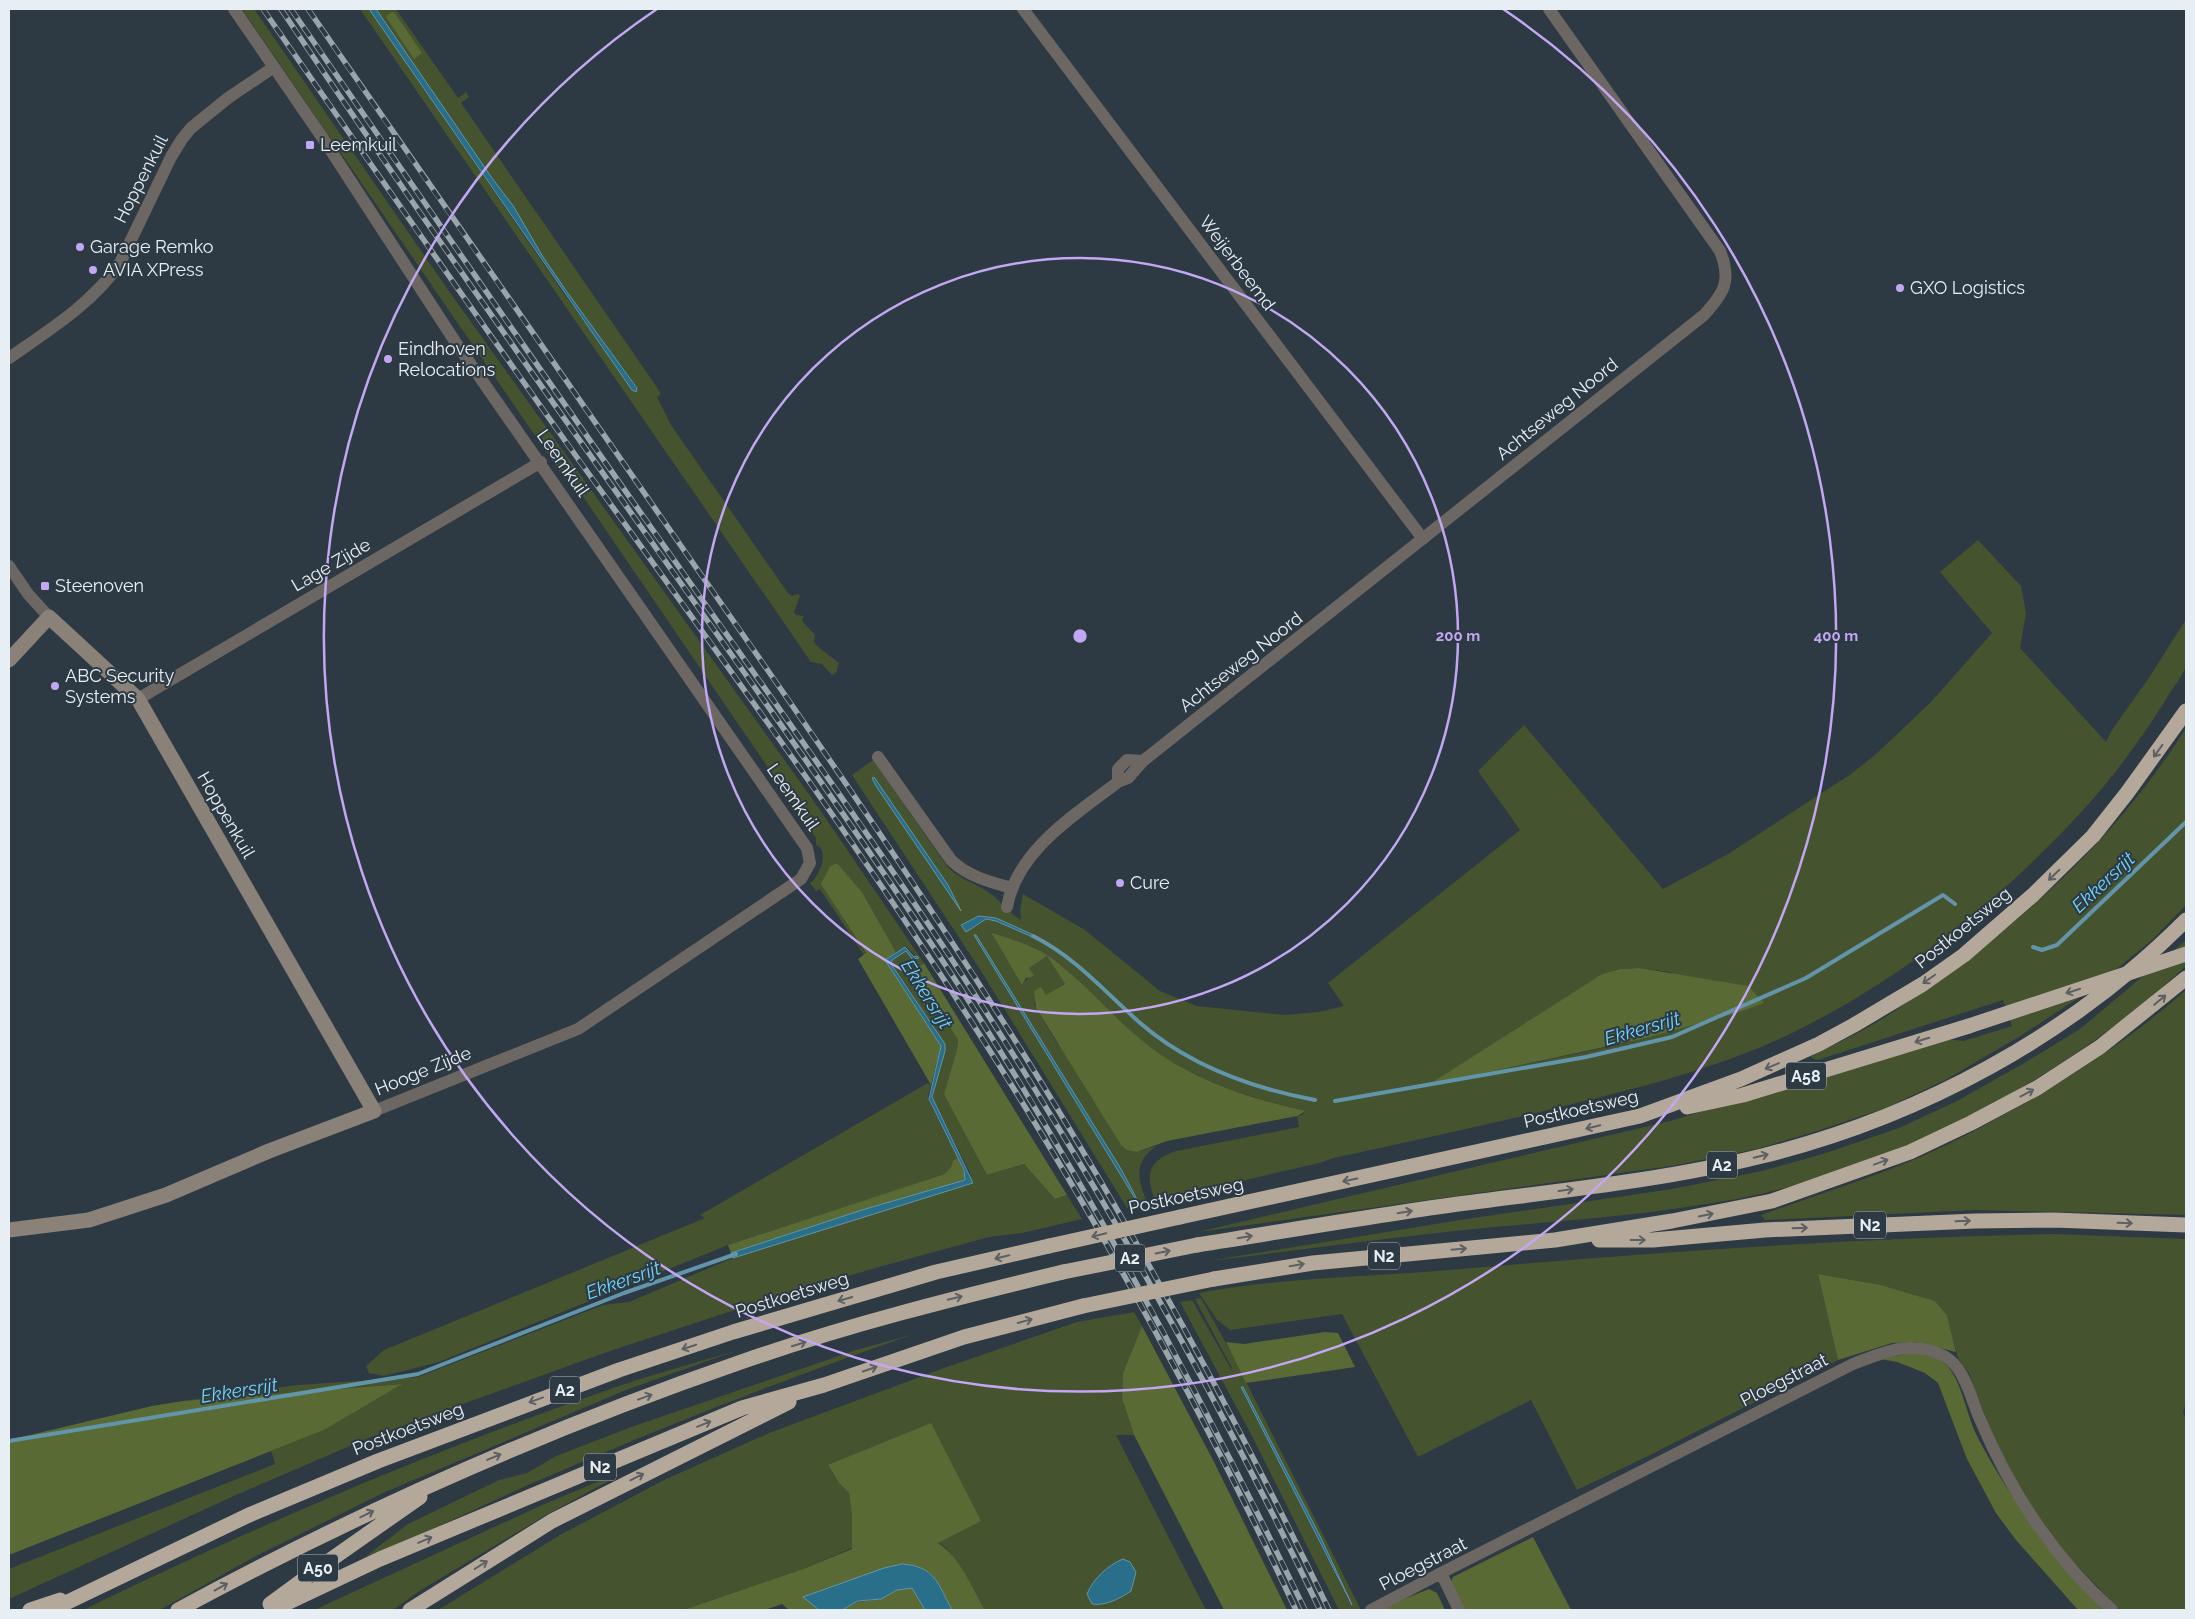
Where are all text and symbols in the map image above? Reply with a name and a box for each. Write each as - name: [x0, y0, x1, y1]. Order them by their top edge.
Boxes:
- street label: Hoppenkuil: [109, 131, 172, 226]
- place label: Leemkuil: [320, 134, 397, 155]
- marker: Leemkuil: [304, 139, 316, 151]
- street label: Weijerbeemd: [1195, 211, 1280, 314]
- place label: Garage Remko: [90, 236, 214, 257]
- marker: Garage Remko: [74, 241, 86, 253]
- place label: AVIA XPress: [103, 259, 204, 280]
- marker: AVIA XPress: [87, 264, 99, 276]
- place label: GXO Logistics: [1910, 277, 2025, 298]
- marker: GXO Logistics: [1894, 282, 1906, 294]
- place label: Eindhoven Relocations: [398, 338, 495, 380]
- marker: Eindhoven Relocations: [382, 353, 394, 365]
- street label: Achtseweg Noord: [1492, 353, 1622, 464]
- street label: Leemkuil: [533, 425, 594, 500]
- street label: Lage Zijde: [288, 533, 374, 596]
- place label: Steenoven: [55, 575, 144, 596]
- marker: Steenoven: [39, 580, 51, 592]
- street label: Achtseweg Noord: [1175, 607, 1306, 716]
- centre of rings: [1071, 627, 1089, 645]
- text: 200 m: [1436, 627, 1480, 645]
- text: 400 m: [1814, 627, 1858, 645]
- place label: ABC Security Systems: [65, 665, 174, 707]
- marker: ABC Security Systems: [49, 680, 61, 692]
- one-way arrow: [2153, 744, 2163, 758]
- street label: Leemkuil: [763, 759, 824, 834]
- street label: Hoppenkuil: [193, 768, 260, 862]
- water label: Ekkersrijt: [2067, 847, 2140, 917]
- one-way arrow: [2047, 869, 2060, 881]
- place label: Cure: [1130, 872, 1170, 893]
- marker: Cure: [1114, 877, 1126, 889]
- street label: Postkoetsweg: [1911, 883, 2015, 973]
- water label: Ekkersrijt: [897, 955, 957, 1034]
- one-way arrow: [1923, 974, 1937, 984]
- one-way arrow: [2066, 986, 2082, 996]
- one-way arrow: [2154, 995, 2167, 1006]
- water label: Ekkersrijt: [1602, 1006, 1683, 1049]
- one-way arrow: [1914, 1036, 1930, 1046]
- street label: Hooge Zijde: [372, 1042, 474, 1099]
- one-way arrow: [1765, 1061, 1780, 1071]
- road number: A58: [1786, 1062, 1826, 1090]
- street label: Postkoetsweg: [1521, 1085, 1640, 1132]
- one-way arrow: [2020, 1088, 2035, 1098]
- one-way arrow: [1585, 1122, 1601, 1132]
- one-way arrow: [1752, 1151, 1768, 1160]
- road number: A2: [1707, 1152, 1737, 1178]
- one-way arrow: [1872, 1157, 1888, 1166]
- street label: Postkoetsweg: [1126, 1173, 1245, 1218]
- one-way arrow: [1342, 1176, 1358, 1185]
- one-way arrow: [1558, 1184, 1574, 1194]
- one-way arrow: [1397, 1207, 1413, 1217]
- one-way arrow: [1698, 1210, 1714, 1219]
- road number: N2: [1854, 1212, 1886, 1238]
- one-way arrow: [1955, 1217, 1971, 1226]
- one-way arrow: [2117, 1218, 2133, 1228]
- one-way arrow: [1792, 1224, 1808, 1233]
- one-way arrow: [1091, 1231, 1107, 1240]
- one-way arrow: [1236, 1232, 1252, 1242]
- one-way arrow: [1630, 1235, 1646, 1245]
- road number: N2: [1368, 1242, 1400, 1270]
- road number: A2: [1115, 1244, 1145, 1272]
- one-way arrow: [1450, 1244, 1466, 1254]
- one-way arrow: [1154, 1247, 1170, 1256]
- one-way arrow: [994, 1253, 1010, 1262]
- water label: Ekkersrijt: [583, 1256, 664, 1304]
- one-way arrow: [1289, 1260, 1305, 1270]
- street label: Postkoetsweg: [733, 1267, 851, 1322]
- one-way arrow: [946, 1293, 962, 1303]
- one-way arrow: [837, 1294, 853, 1304]
- one-way arrow: [1016, 1316, 1032, 1325]
- one-way arrow: [790, 1338, 806, 1348]
- one-way arrow: [682, 1342, 698, 1352]
- street label: Ploegstraat: [1737, 1349, 1831, 1410]
- one-way arrow: [862, 1364, 877, 1373]
- water label: Ekkersrijt: [199, 1373, 280, 1407]
- road number: A2: [550, 1376, 580, 1404]
- one-way arrow: [637, 1392, 652, 1401]
- one-way arrow: [529, 1396, 544, 1405]
- street label: Postkoetsweg: [349, 1398, 466, 1459]
- one-way arrow: [696, 1418, 711, 1428]
- one-way arrow: [486, 1452, 501, 1462]
- road number: N2: [584, 1454, 616, 1480]
- one-way arrow: [629, 1472, 644, 1481]
- one-way arrow: [359, 1509, 374, 1519]
- street label: Ploegstraat: [1376, 1533, 1470, 1594]
- one-way arrow: [417, 1535, 432, 1545]
- road number: A50: [298, 1555, 338, 1582]
- one-way arrow: [473, 1560, 487, 1570]
- one-way arrow: [214, 1582, 229, 1592]

